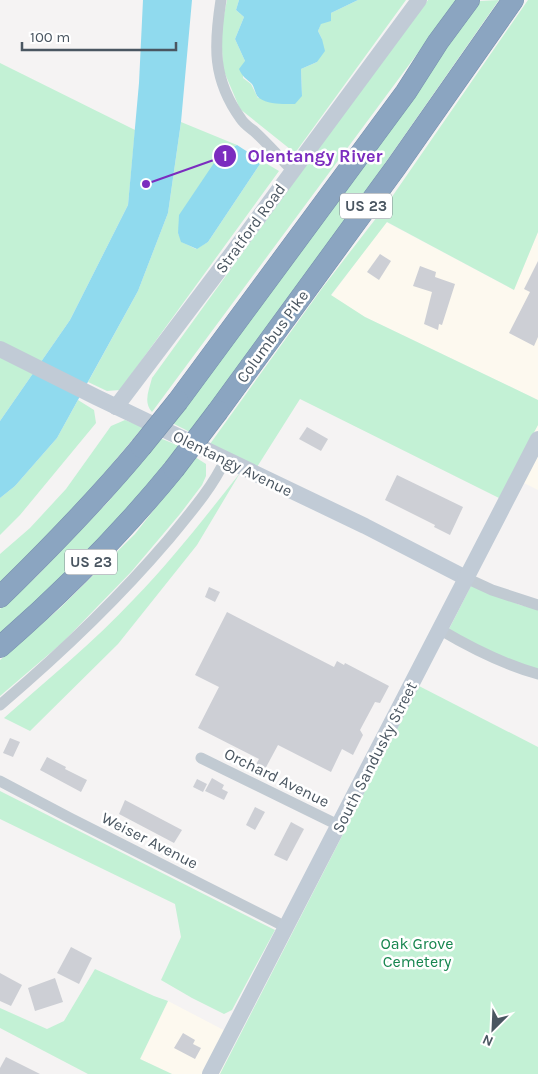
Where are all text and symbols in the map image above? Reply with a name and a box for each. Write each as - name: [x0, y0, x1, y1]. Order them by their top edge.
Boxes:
- scale bar: [22, 20, 176, 52]
- text: 100 m: [30, 28, 70, 46]
- callout: Olentangy River: [212, 139, 392, 172]
- text: Olentangy River: [247, 145, 383, 167]
- text: 1: [222, 147, 228, 165]
- street label: Stratford Road: [211, 180, 289, 277]
- road number: US 23: [340, 194, 392, 218]
- street label: Columbus Pike: [232, 286, 312, 386]
- street label: Olentangy Avenue: [170, 426, 296, 501]
- road number: US 23: [65, 550, 117, 574]
- street label: South Sandusky Street: [328, 678, 421, 836]
- street label: Orchard Avenue: [221, 744, 332, 811]
- street label: Weiser Avenue: [98, 808, 201, 873]
- park label: Oak Grove Cemetery: [380, 934, 454, 971]
- north arrow: [468, 1004, 518, 1054]
- text: N: [480, 1031, 496, 1050]

